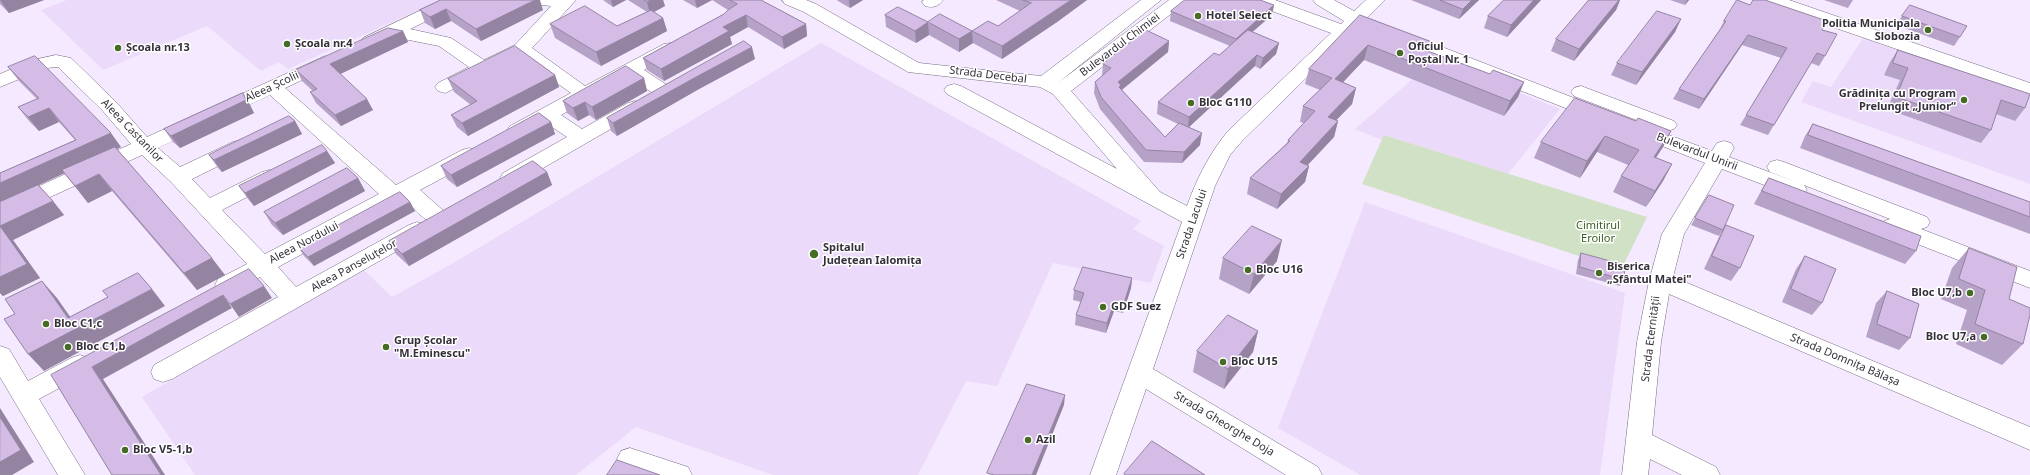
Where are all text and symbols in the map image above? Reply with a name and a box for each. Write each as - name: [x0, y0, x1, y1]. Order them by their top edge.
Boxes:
- place label: Hotel Select: [1206, 9, 1272, 23]
- street label: Bulevardul Chimiei: [1077, 11, 1163, 79]
- marker: Hotel Select: [1193, 11, 1203, 21]
- place label: Politia Municipala Slobozia: [1822, 17, 1920, 43]
- marker: Politia Municipala Slobozia: [1923, 25, 1933, 35]
- place label: Școala nr.4: [295, 37, 353, 51]
- marker: Școala nr.4: [282, 39, 292, 49]
- place label: Oficiul Poștal Nr. 1: [1408, 40, 1469, 66]
- place label: Școala nr.13: [126, 41, 190, 55]
- marker: Școala nr.13: [113, 43, 123, 53]
- marker: Oficiul Poștal Nr. 1: [1395, 48, 1405, 58]
- street label: Strada Decebal: [949, 64, 1027, 86]
- street label: Aleea Școlii: [243, 69, 301, 105]
- place label: Grădinița cu Program Prelungit „Junior“: [1839, 87, 1956, 113]
- marker: Grădinița cu Program Prelungit „Junior“: [1959, 95, 1969, 105]
- street label: Aleea Castanilor: [98, 96, 166, 166]
- place label: Bloc G110: [1199, 96, 1252, 110]
- marker: Bloc G110: [1186, 98, 1196, 108]
- street label: Bulevardul Unirii: [1654, 130, 1740, 174]
- street label: Strada Lacului: [1174, 187, 1210, 261]
- street label: Aleea Nordului: [267, 219, 341, 267]
- park label: Cimitirul Eroilor: [1576, 219, 1620, 245]
- street label: Aleea Panseluțelor: [309, 237, 399, 295]
- place label: Spitalul Județean Ialomița: [823, 241, 922, 267]
- marker: Spitalul Județean Ialomița: [808, 248, 820, 260]
- place label: Biserica „Sfântul Matei": [1607, 260, 1692, 286]
- place label: Bloc U16: [1256, 263, 1303, 277]
- marker: Bloc U16: [1243, 265, 1253, 275]
- marker: Biserica „Sfântul Matei": [1594, 268, 1604, 278]
- place label: Bloc U7,b: [1911, 286, 1962, 300]
- marker: Bloc U7,b: [1965, 288, 1975, 298]
- street label: Strada Eternității: [1639, 295, 1663, 383]
- place label: GDF Suez: [1111, 300, 1161, 314]
- marker: GDF Suez: [1098, 302, 1108, 312]
- place label: Bloc C1,c: [54, 317, 102, 331]
- marker: Bloc C1,c: [41, 319, 51, 329]
- place label: Bloc U7,a: [1926, 330, 1976, 344]
- street label: Strada Domnița Bălașa: [1788, 331, 1902, 389]
- marker: Bloc U7,a: [1979, 332, 1989, 342]
- place label: Grup Școlar "M.Eminescu": [394, 334, 470, 360]
- place label: Bloc C1,b: [76, 340, 125, 354]
- marker: Bloc C1,b: [63, 342, 73, 352]
- marker: Grup Școlar "M.Eminescu": [381, 342, 391, 352]
- place label: Bloc U15: [1231, 355, 1278, 369]
- marker: Bloc U15: [1218, 357, 1228, 367]
- street label: Strada Gheorghe Doja: [1171, 389, 1277, 459]
- place label: Azil: [1036, 433, 1056, 447]
- marker: Azil: [1023, 435, 1033, 445]
- place label: Bloc V5-1,b: [133, 443, 192, 457]
- marker: Bloc V5-1,b: [120, 445, 130, 455]

